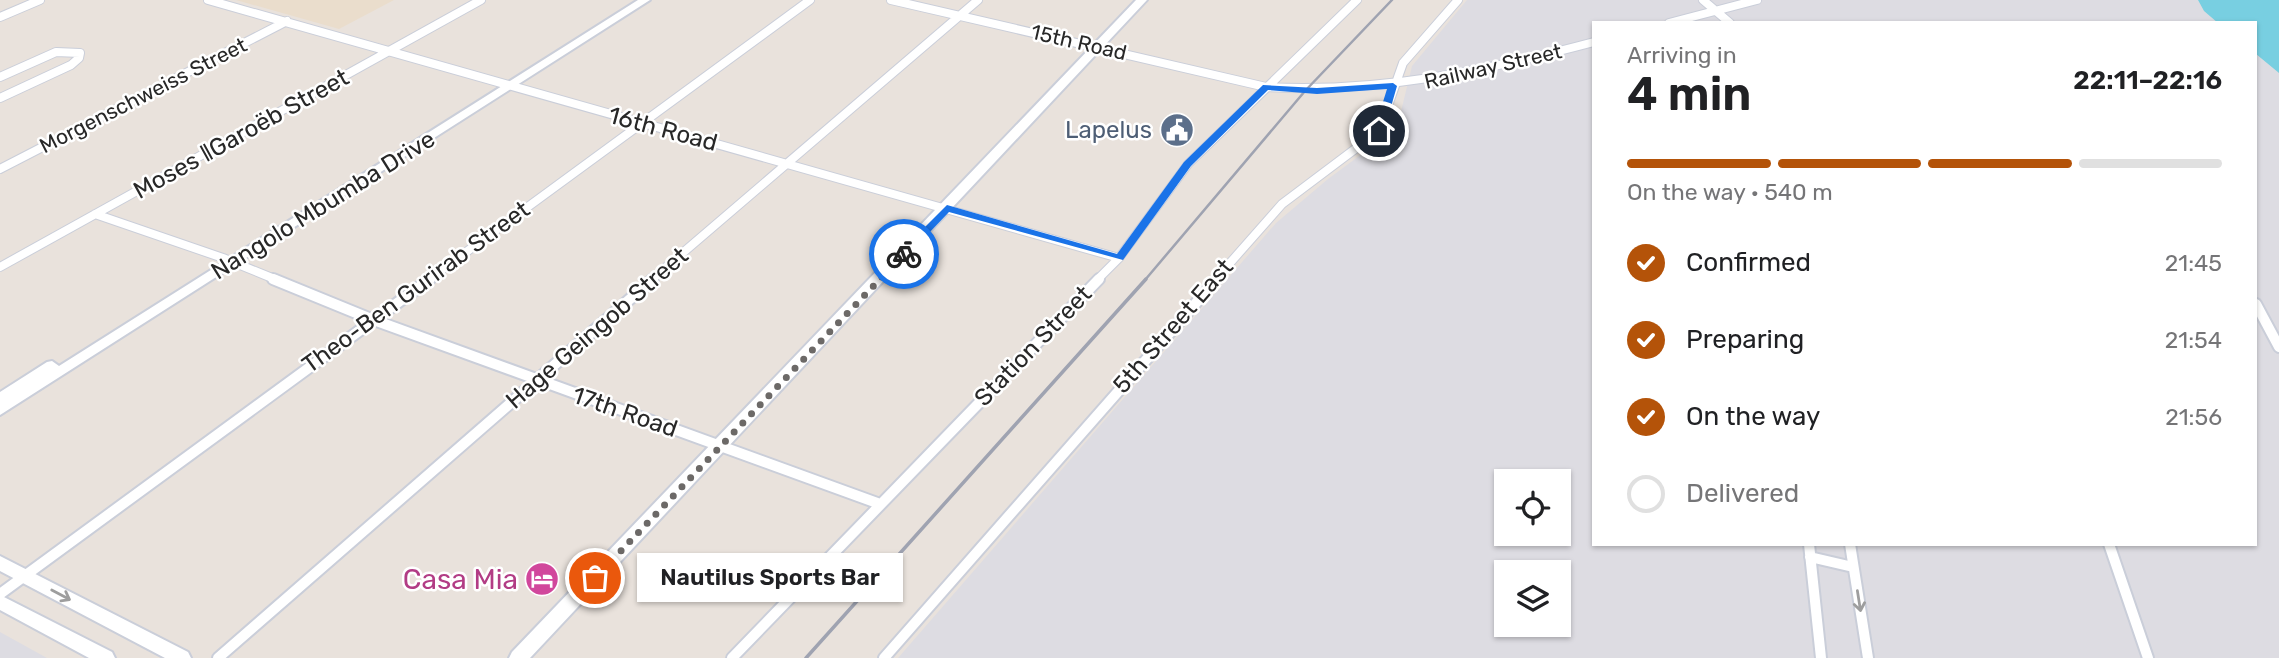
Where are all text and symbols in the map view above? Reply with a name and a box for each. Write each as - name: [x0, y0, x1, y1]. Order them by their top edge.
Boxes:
- street label: 15th Road: [1029, 19, 1129, 65]
- street label: Morgenschweiss Street: [35, 32, 251, 158]
- street label: Railway Street: [1422, 38, 1564, 94]
- text: Arriving in: [1627, 41, 1737, 69]
- street label: Moses ǁGaroëb Street: [128, 63, 354, 205]
- text: 22:11–22:16: [2073, 65, 2222, 96]
- text: 4 min: [1627, 67, 1751, 122]
- street label: 16th Road: [606, 101, 720, 157]
- pin: [1349, 101, 1409, 161]
- public building icon: Lapelus: [1158, 111, 1196, 149]
- icon: home: [1360, 112, 1398, 150]
- place label: Lapelus: [1065, 116, 1152, 144]
- street label: Nangolo Mbumba Drive: [206, 125, 440, 285]
- text: On the way · 540 m: [1627, 178, 1833, 206]
- street label: Theo-Ben Gurirab Street: [297, 195, 535, 379]
- courier: [869, 219, 939, 289]
- icon: bike: [885, 235, 923, 273]
- street label: Hage Geingob Street: [500, 241, 694, 415]
- icon: check: [1627, 244, 1665, 282]
- text: Confirmed: [1686, 247, 1811, 278]
- text: 21:45: [2165, 249, 2222, 277]
- street label: 5th Street East: [1107, 253, 1239, 399]
- street label: Station Street: [969, 280, 1097, 412]
- icon: check: [1627, 321, 1665, 359]
- text: Preparing: [1686, 324, 1804, 355]
- text: 21:54: [2165, 326, 2222, 354]
- street label: 17th Road: [569, 381, 681, 443]
- icon: check: [1627, 398, 1665, 436]
- text: On the way: [1686, 401, 1820, 432]
- text: 21:56: [2165, 403, 2222, 431]
- map controls: [1494, 469, 1571, 637]
- button: locate: [1494, 469, 1571, 546]
- text: Delivered: [1686, 478, 1799, 509]
- pin: [565, 548, 625, 608]
- callout: Nautilus Sports Bar: [637, 554, 903, 602]
- icon: bag: [576, 559, 614, 597]
- hotel icon: Casa Mia: [523, 560, 561, 598]
- button: layers: [1494, 560, 1571, 637]
- place label: Casa Mia: [403, 563, 518, 596]
- text: Nautilus Sports Bar: [660, 563, 880, 591]
- one-way arrow: [50, 588, 71, 602]
- one-way arrow: [1853, 589, 1866, 612]

